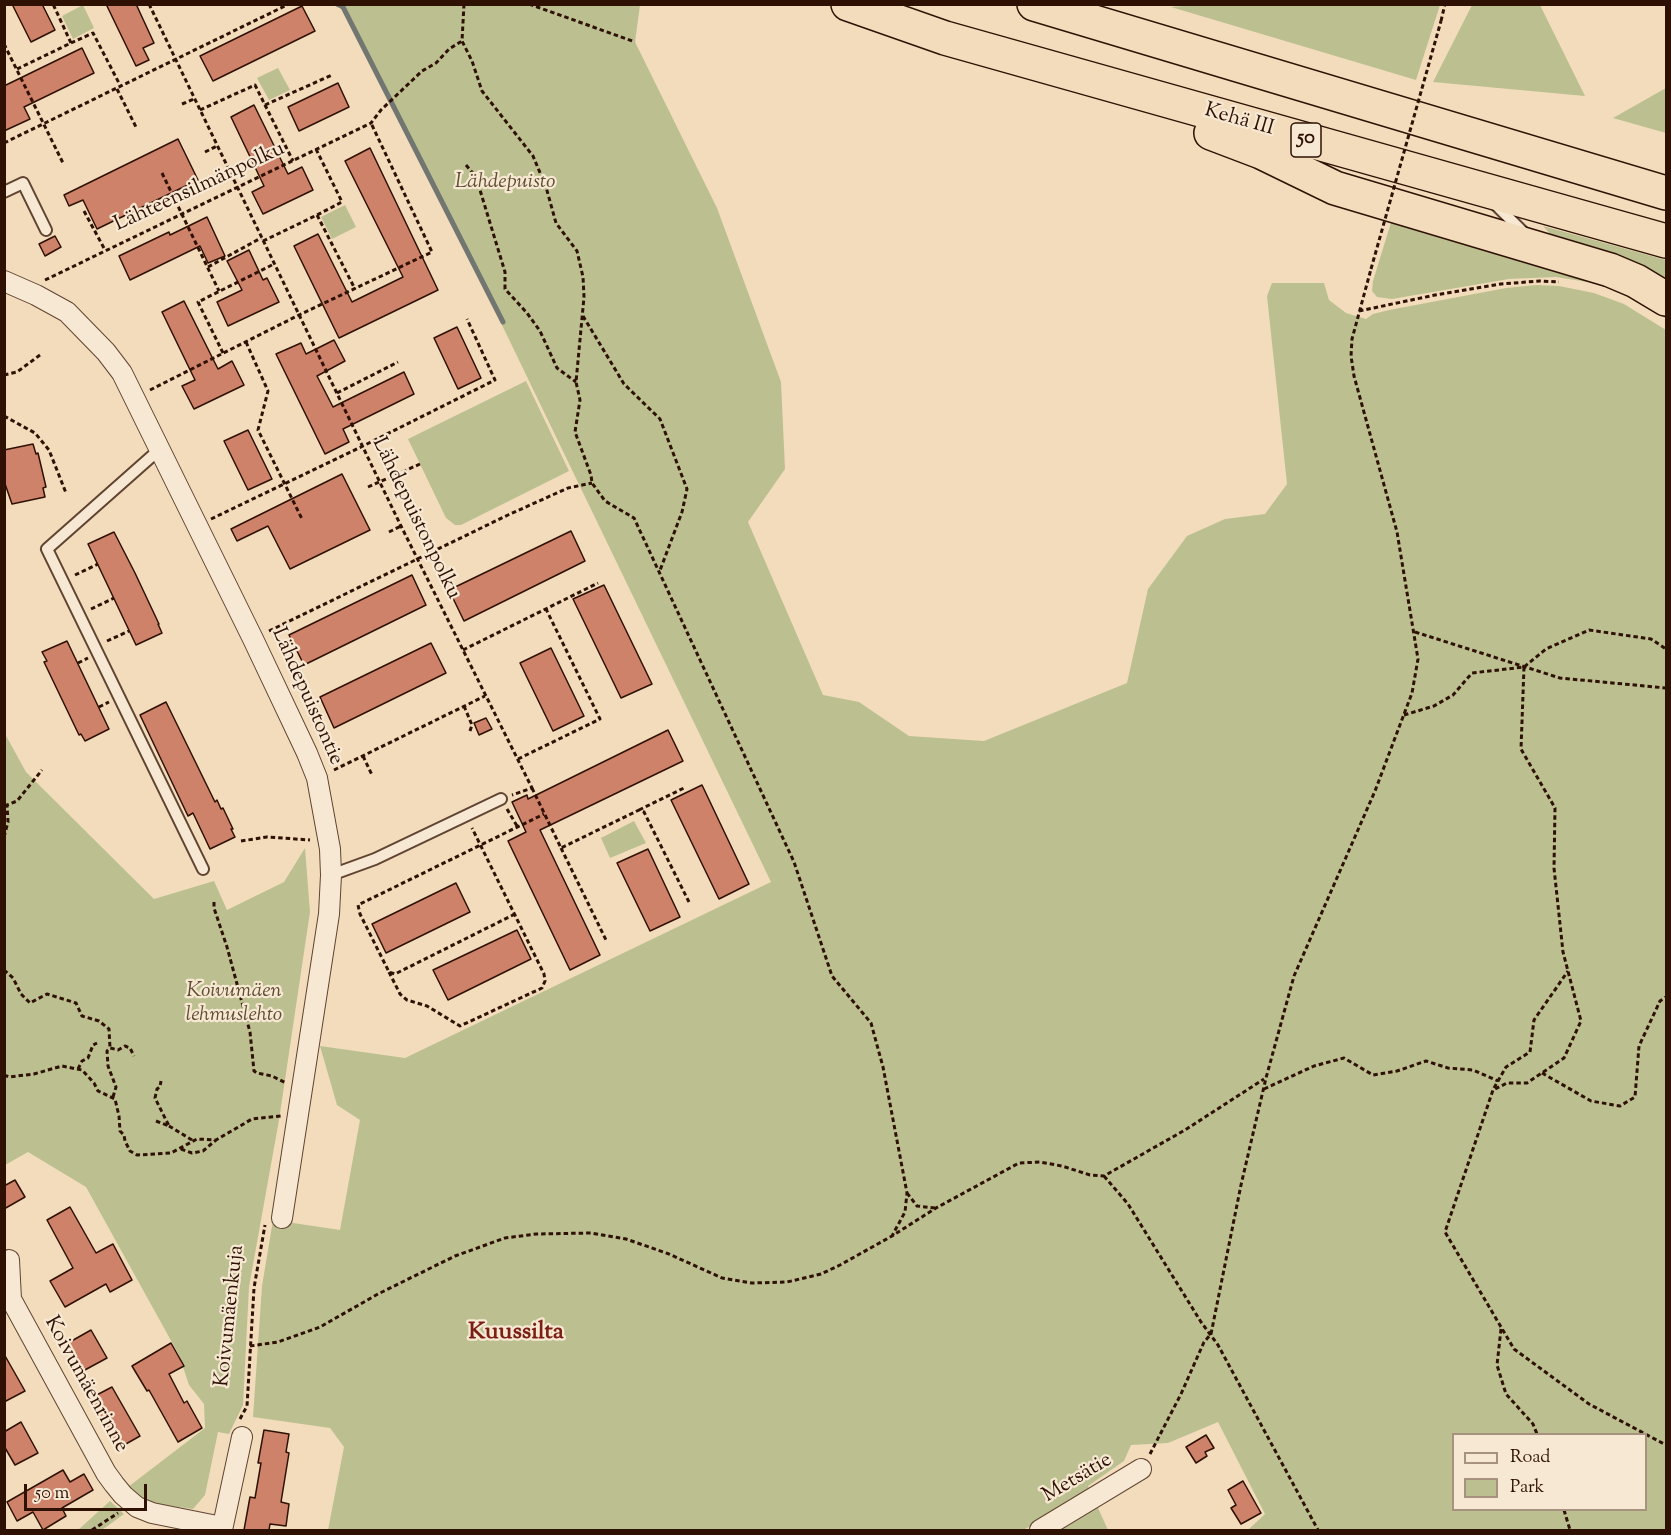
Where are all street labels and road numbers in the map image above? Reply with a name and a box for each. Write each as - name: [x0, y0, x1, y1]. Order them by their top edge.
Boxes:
- street label: Kehä III: [1201, 99, 1277, 143]
- road number: 50: [1291, 123, 1321, 157]
- street label: Lähteensilmänpolku: [111, 137, 289, 239]
- street label: Lähdepuistonpolku: [365, 434, 465, 604]
- street label: Lähdepuistontie: [265, 625, 347, 769]
- street label: Koivumäenkuja: [211, 1244, 251, 1388]
- street label: Koivumäenrinne: [37, 1313, 133, 1457]
- street label: Metsätie: [1039, 1449, 1117, 1509]

